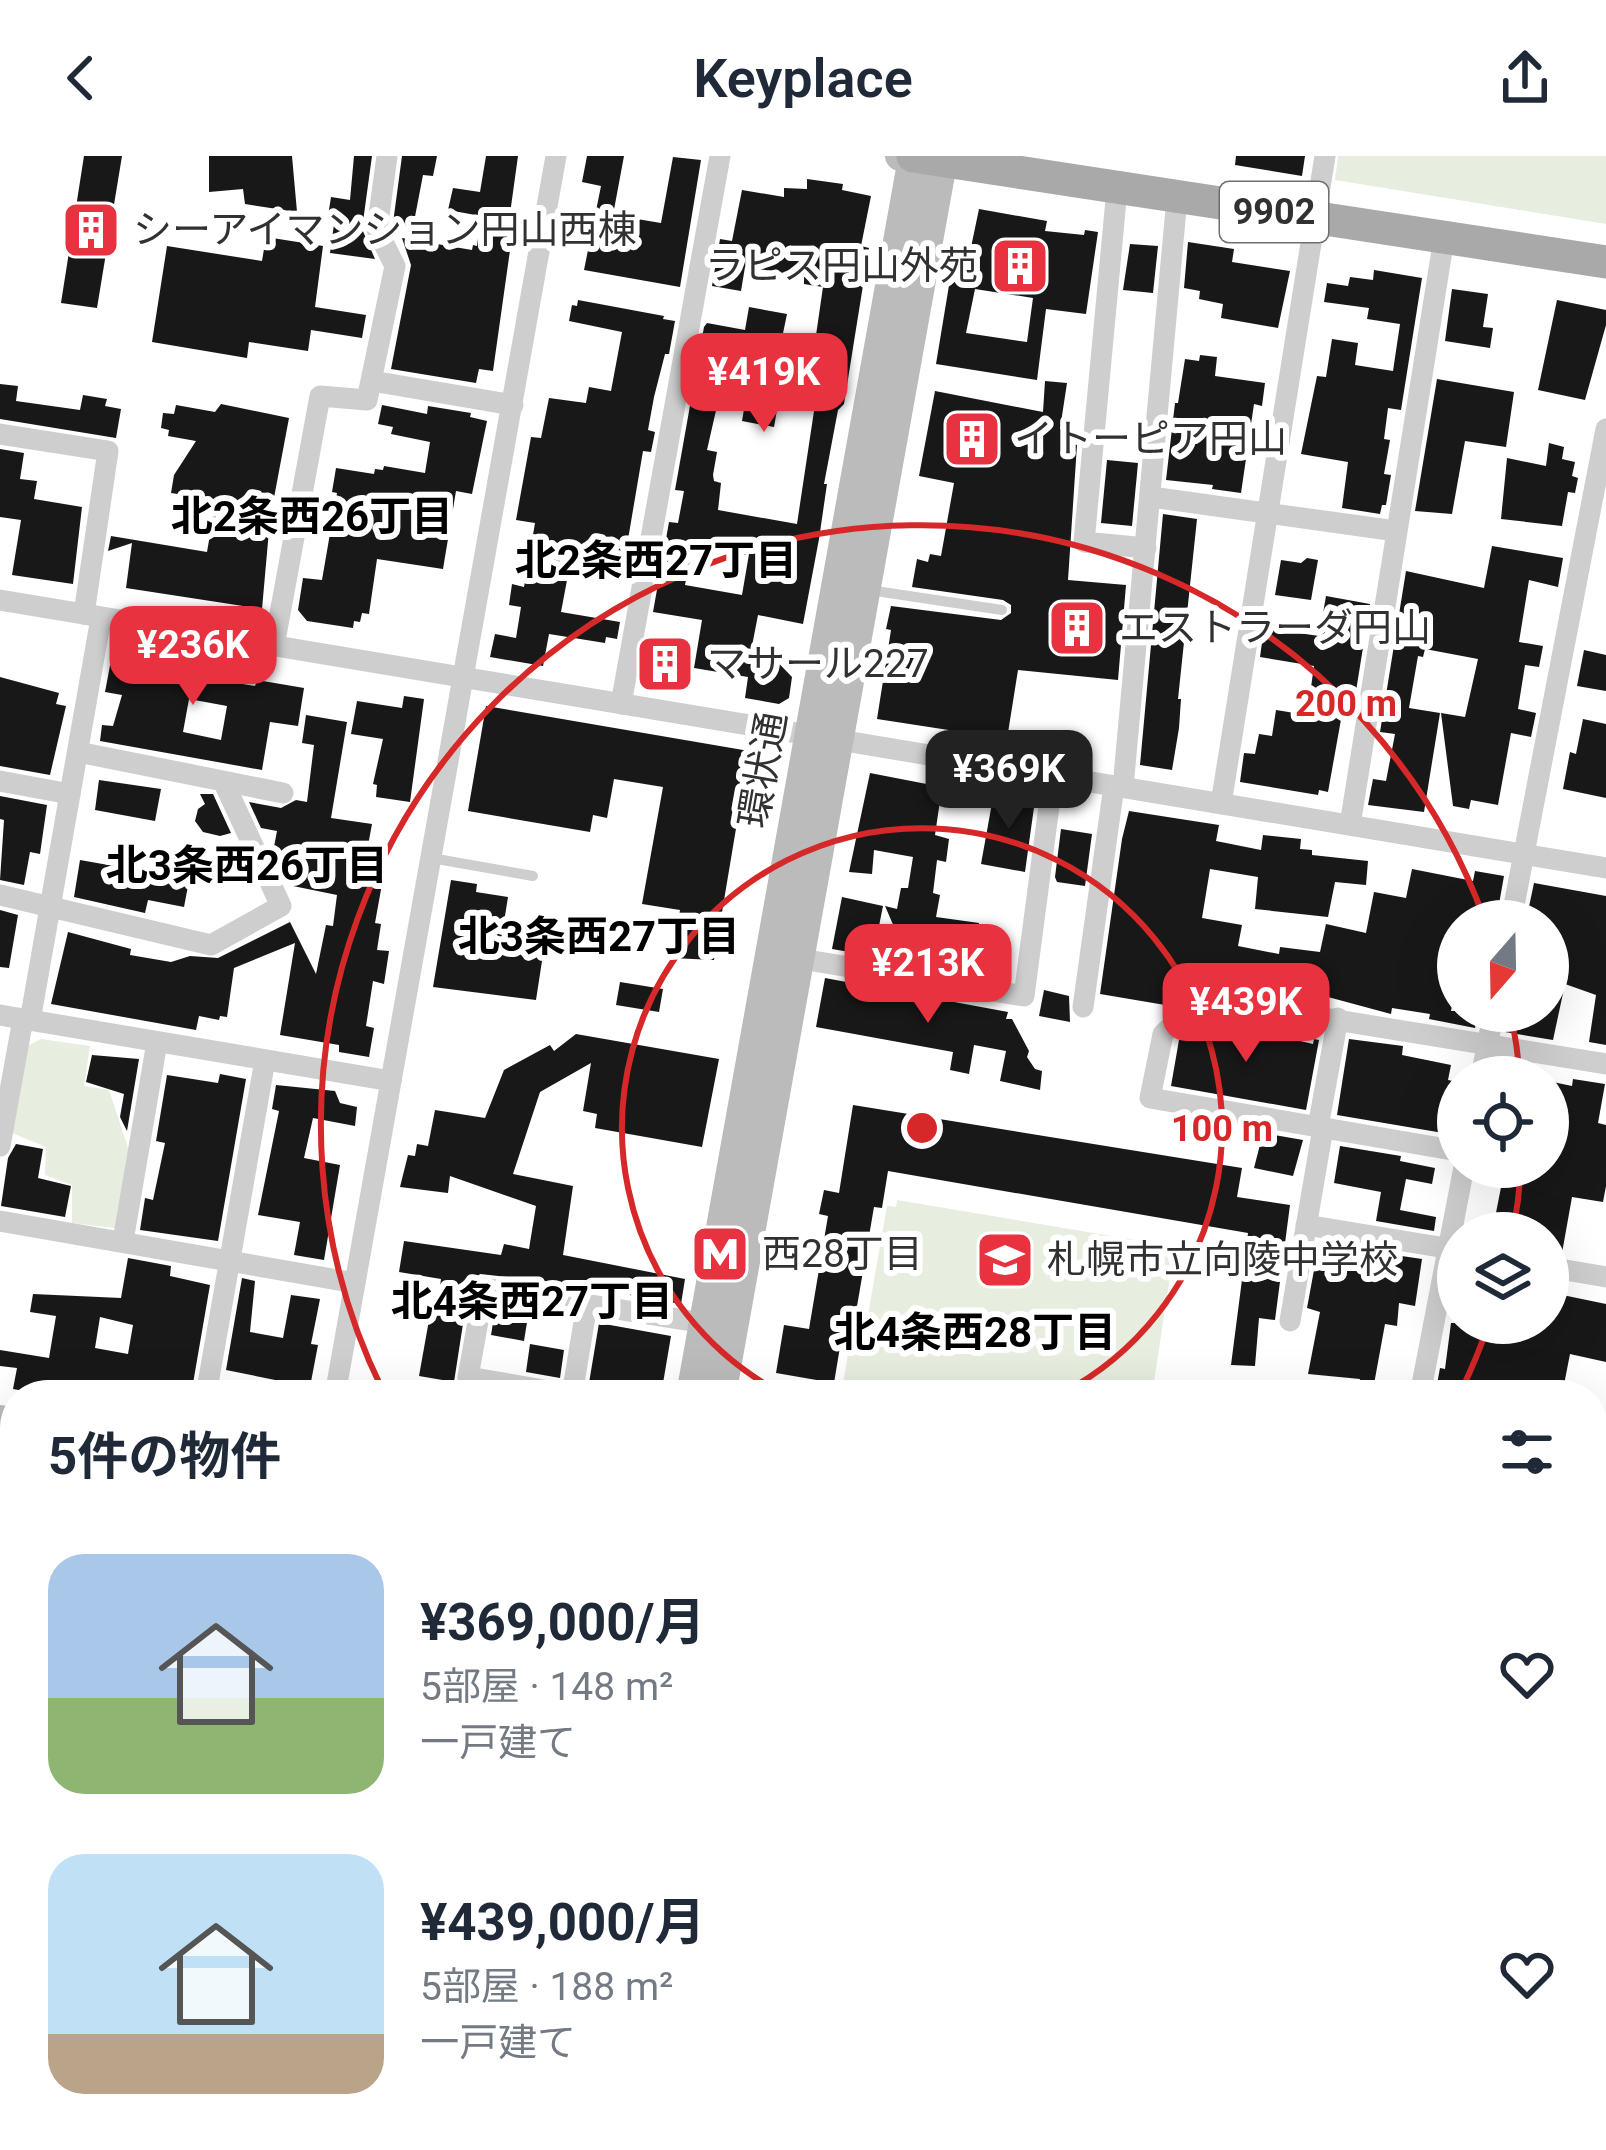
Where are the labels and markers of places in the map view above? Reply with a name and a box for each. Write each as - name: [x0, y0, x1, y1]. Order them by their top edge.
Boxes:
- building icon: シーアイマンション円山西棟: [60, 199, 122, 261]
- place label: シーアイマンション円山西棟: [133, 207, 637, 253]
- building icon: ラピス円山外苑: [989, 235, 1051, 297]
- place label: ラピス円山外苑: [705, 243, 978, 289]
- pin: ¥419K: [680, 333, 848, 435]
- building icon: イトーピア円山: [941, 408, 1003, 470]
- place label: イトーピア円山: [1014, 416, 1287, 462]
- building icon: エストラーダ円山: [1046, 597, 1108, 659]
- place label: エストラーダ円山: [1119, 605, 1431, 651]
- pin: ¥236K: [109, 606, 277, 708]
- building icon: マサール227: [634, 633, 696, 695]
- place label: マサール227: [707, 641, 929, 687]
- pin: ¥369K: [925, 730, 1093, 832]
- pin: ¥213K: [844, 924, 1012, 1026]
- pin: ¥439K: [1162, 963, 1330, 1065]
- centre of rings: [901, 1107, 943, 1149]
- metro station icon: 西28丁目: [689, 1223, 751, 1285]
- school or university icon: 札幌市立向陵中学校: [974, 1229, 1036, 1291]
- place label: 西28丁目: [762, 1231, 923, 1277]
- place label: 札幌市立向陵中学校: [1047, 1237, 1398, 1283]

